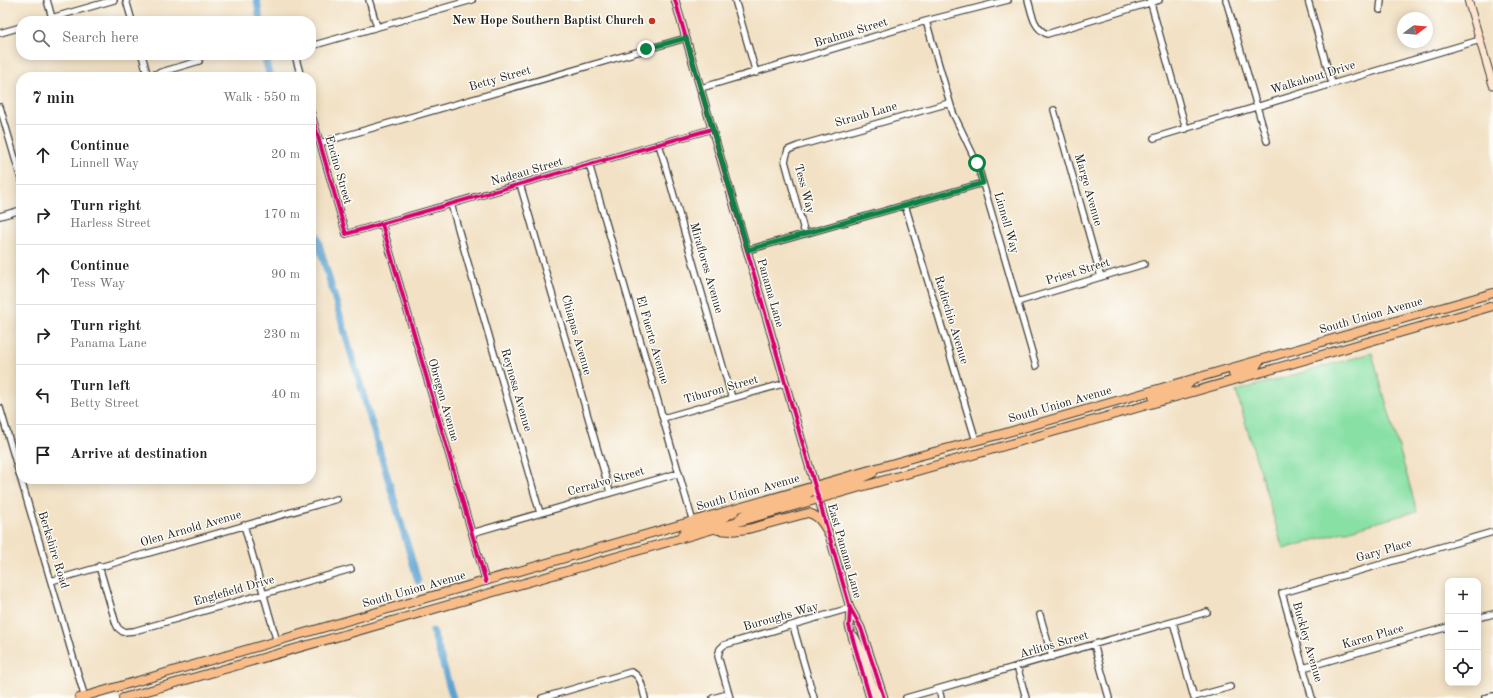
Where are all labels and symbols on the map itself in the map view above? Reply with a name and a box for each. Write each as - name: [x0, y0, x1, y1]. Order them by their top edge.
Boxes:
- north arrow: [1397, 12, 1433, 48]
- place label: New Hope Southern Baptist Church: [452, 15, 644, 27]
- marker: New Hope Southern Baptist Church: [647, 16, 657, 26]
- street label: Brahma Street: [813, 16, 889, 50]
- route end: [637, 40, 655, 58]
- street label: Walkabout Drive: [1269, 59, 1357, 97]
- street label: Betty Street: [468, 64, 532, 94]
- street label: Straub Lane: [833, 100, 899, 130]
- street label: Encino Street: [322, 134, 354, 206]
- street label: Marge Avenue: [1072, 153, 1104, 228]
- route start: [968, 154, 986, 172]
- street label: Nadeau Street: [490, 156, 564, 188]
- street label: Tess Way: [792, 163, 817, 216]
- street label: Linnell Way: [991, 191, 1021, 256]
- street label: Miraflores Avenue: [687, 221, 725, 315]
- street label: Panama Lane: [754, 257, 786, 329]
- street label: Priest Street: [1044, 257, 1112, 287]
- street label: Radicchio Avenue: [932, 274, 970, 366]
- street label: Chiapas Avenue: [559, 294, 593, 377]
- street label: El Fuerte Avenue: [634, 295, 670, 386]
- street label: South Union Avenue: [1318, 295, 1424, 336]
- street label: Reynosa Avenue: [498, 347, 534, 433]
- street label: Obregon Avenue: [425, 357, 461, 443]
- street label: Tiburon Street: [682, 374, 760, 406]
- street label: South Union Avenue: [1007, 384, 1113, 425]
- street label: Cerralvo Street: [566, 465, 646, 499]
- street label: South Union Avenue: [695, 472, 801, 513]
- street label: East Panama Lane: [825, 502, 863, 600]
- street label: Olen Arnold Avenue: [139, 509, 243, 549]
- street label: Berkshire Road: [35, 510, 71, 590]
- street label: Gary Place: [1355, 537, 1414, 565]
- street label: South Union Avenue: [361, 569, 467, 610]
- street label: Englefield Drive: [192, 574, 276, 608]
- street label: Buroughs Way: [742, 600, 821, 633]
- street label: Buckley Avenue: [1290, 601, 1324, 684]
- street label: Karen Place: [1341, 622, 1406, 652]
- street label: Arlitos Street: [1018, 629, 1090, 661]

